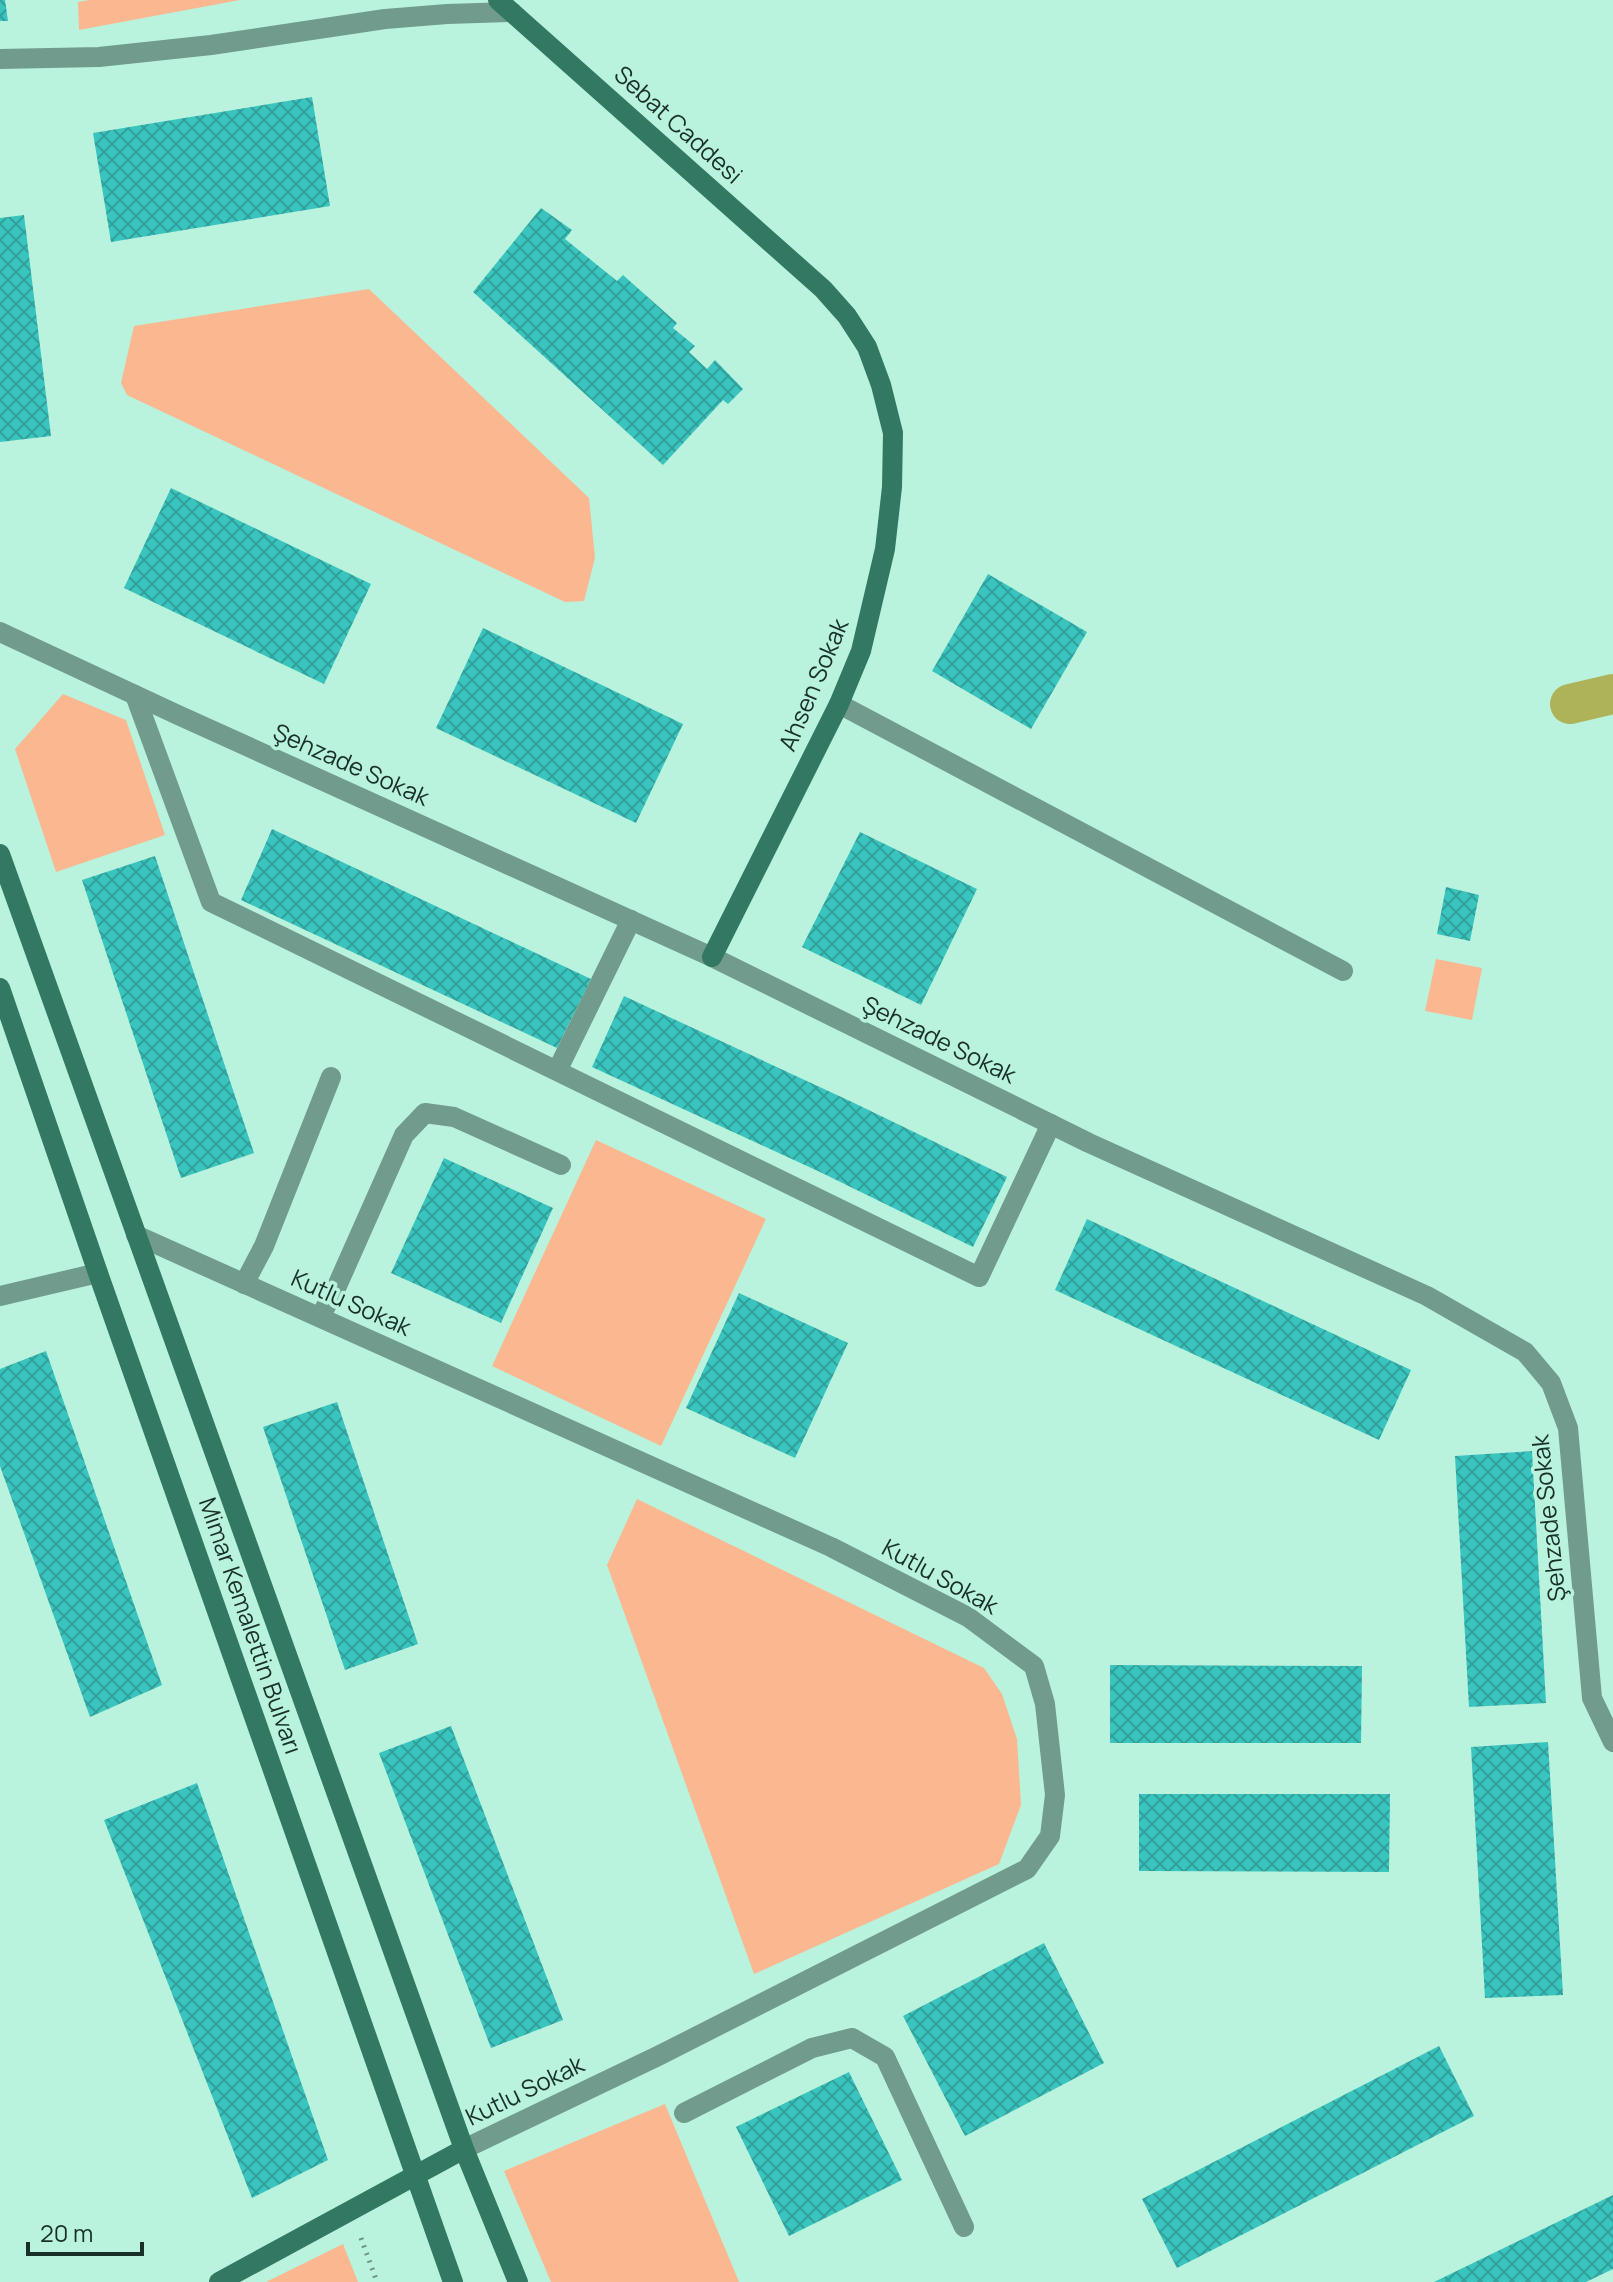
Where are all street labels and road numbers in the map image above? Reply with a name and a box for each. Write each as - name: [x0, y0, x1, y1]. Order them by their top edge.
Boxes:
- street label: Sebat Caddesi: [608, 57, 750, 190]
- street label: Ahsen Sokak: [770, 612, 856, 756]
- street label: Şehzade Sokak: [268, 714, 436, 813]
- street label: Şehzade Sokak: [857, 987, 1023, 1091]
- street label: Kutlu Sokak: [286, 1261, 418, 1343]
- street label: Şehzade Sokak: [1522, 1432, 1573, 1603]
- street label: Mimar Kemalettin Bulvarı: [192, 1493, 311, 1758]
- street label: Kutlu Sokak: [877, 1530, 1006, 1622]
- street label: Kutlu Sokak: [460, 2046, 590, 2133]

